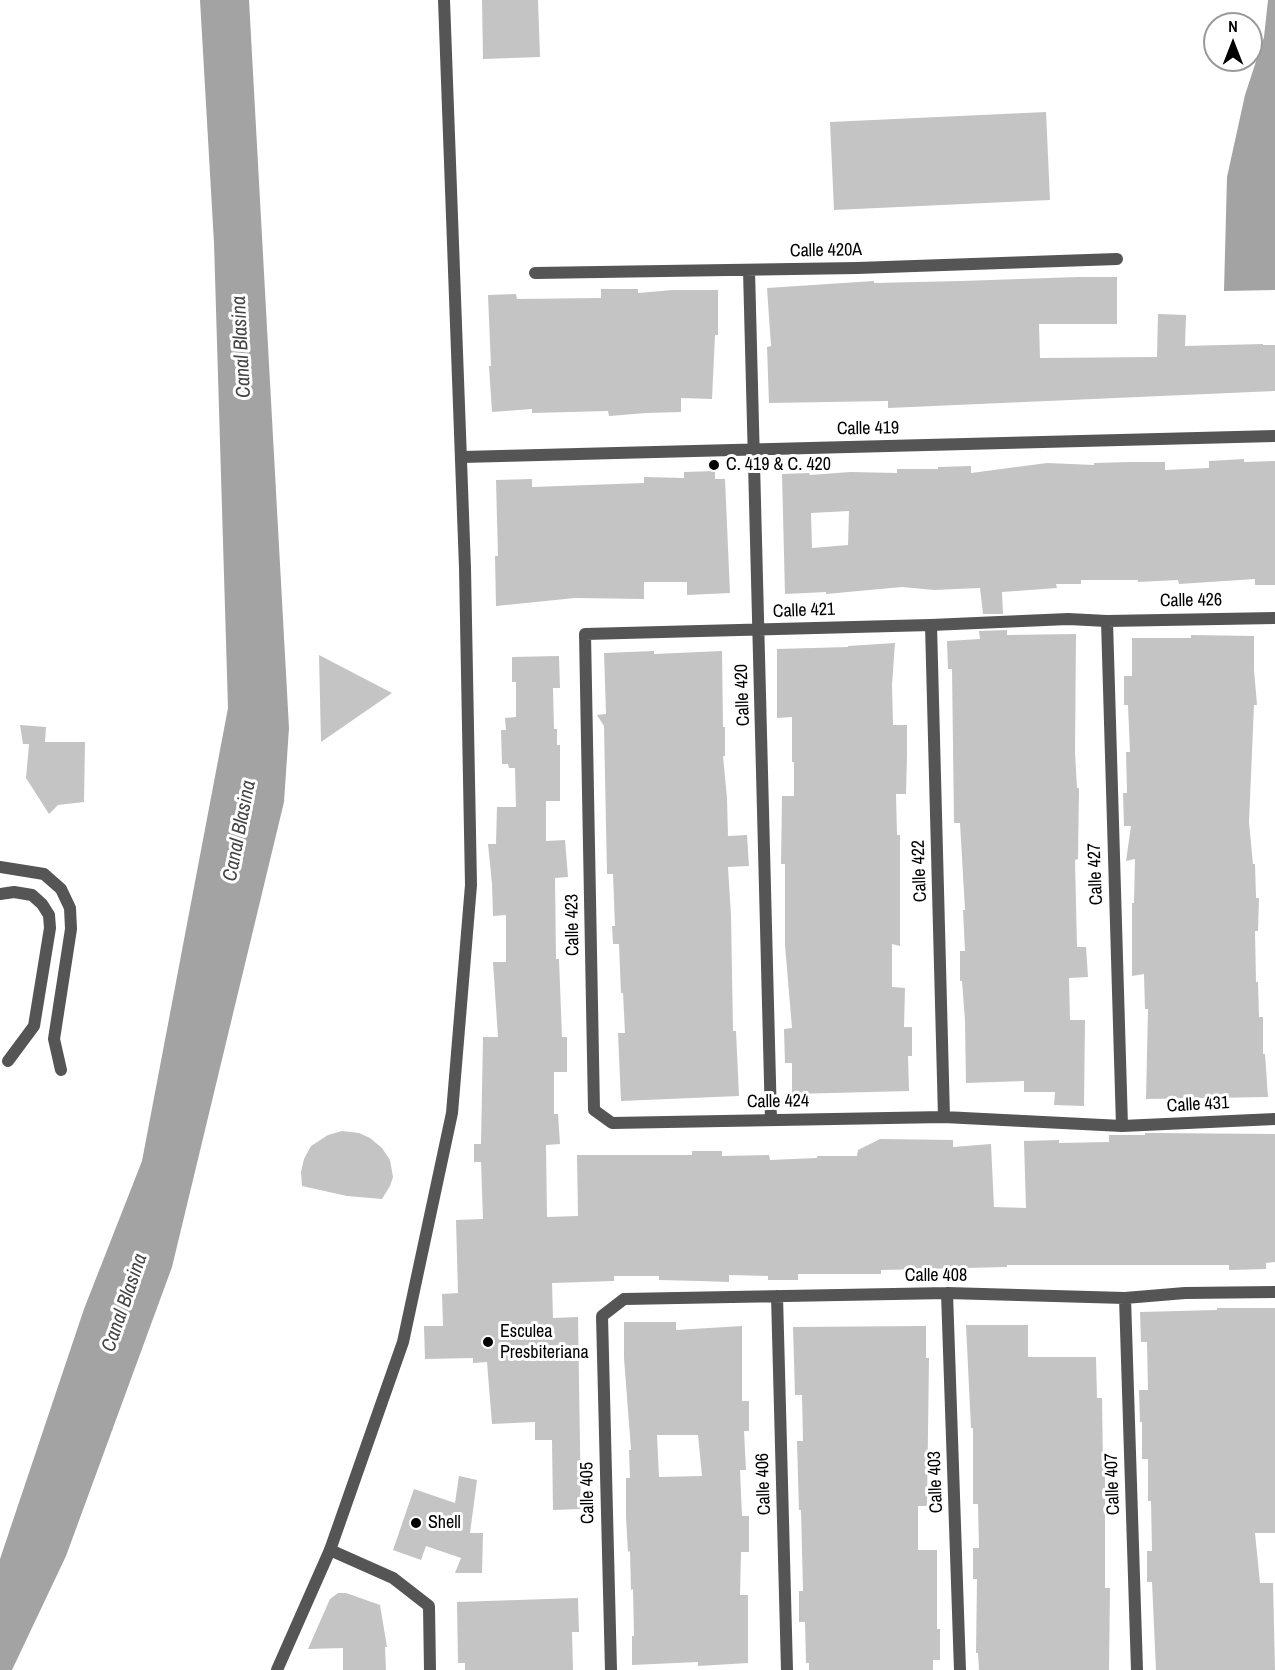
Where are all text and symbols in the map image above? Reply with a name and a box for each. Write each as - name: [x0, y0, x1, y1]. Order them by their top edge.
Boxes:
- north arrow: [1203, 12, 1263, 72]
- text: N: [1228, 15, 1238, 37]
- street label: Calle 420A: [790, 240, 862, 262]
- water label: Canal Blasina: [227, 295, 257, 399]
- street label: Calle 419: [837, 418, 899, 440]
- place label: C. 419 & C. 420: [726, 454, 831, 476]
- marker: C. 419 & C. 420: [707, 458, 721, 472]
- street label: Calle 426: [1160, 590, 1222, 612]
- street label: Calle 421: [772, 599, 836, 623]
- street label: Calle 420: [731, 663, 755, 727]
- water label: Canal Blasina: [218, 779, 262, 883]
- street label: Calle 422: [908, 839, 932, 903]
- street label: Calle 427: [1084, 842, 1108, 906]
- street label: Calle 423: [562, 894, 584, 956]
- street label: Calle 424: [747, 1091, 809, 1113]
- street label: Calle 431: [1166, 1093, 1230, 1117]
- water label: Canal Blasina: [97, 1251, 153, 1355]
- street label: Calle 408: [905, 1265, 967, 1287]
- place label: Esculea Presbiteriana: [500, 1321, 589, 1364]
- marker: Esculea Presbiteriana: [481, 1335, 495, 1349]
- street label: Calle 403: [924, 1450, 948, 1514]
- street label: Calle 406: [752, 1452, 776, 1516]
- street label: Calle 407: [1101, 1452, 1125, 1516]
- street label: Calle 405: [577, 1462, 599, 1524]
- place label: Shell: [428, 1512, 461, 1534]
- marker: Shell: [409, 1516, 423, 1530]

